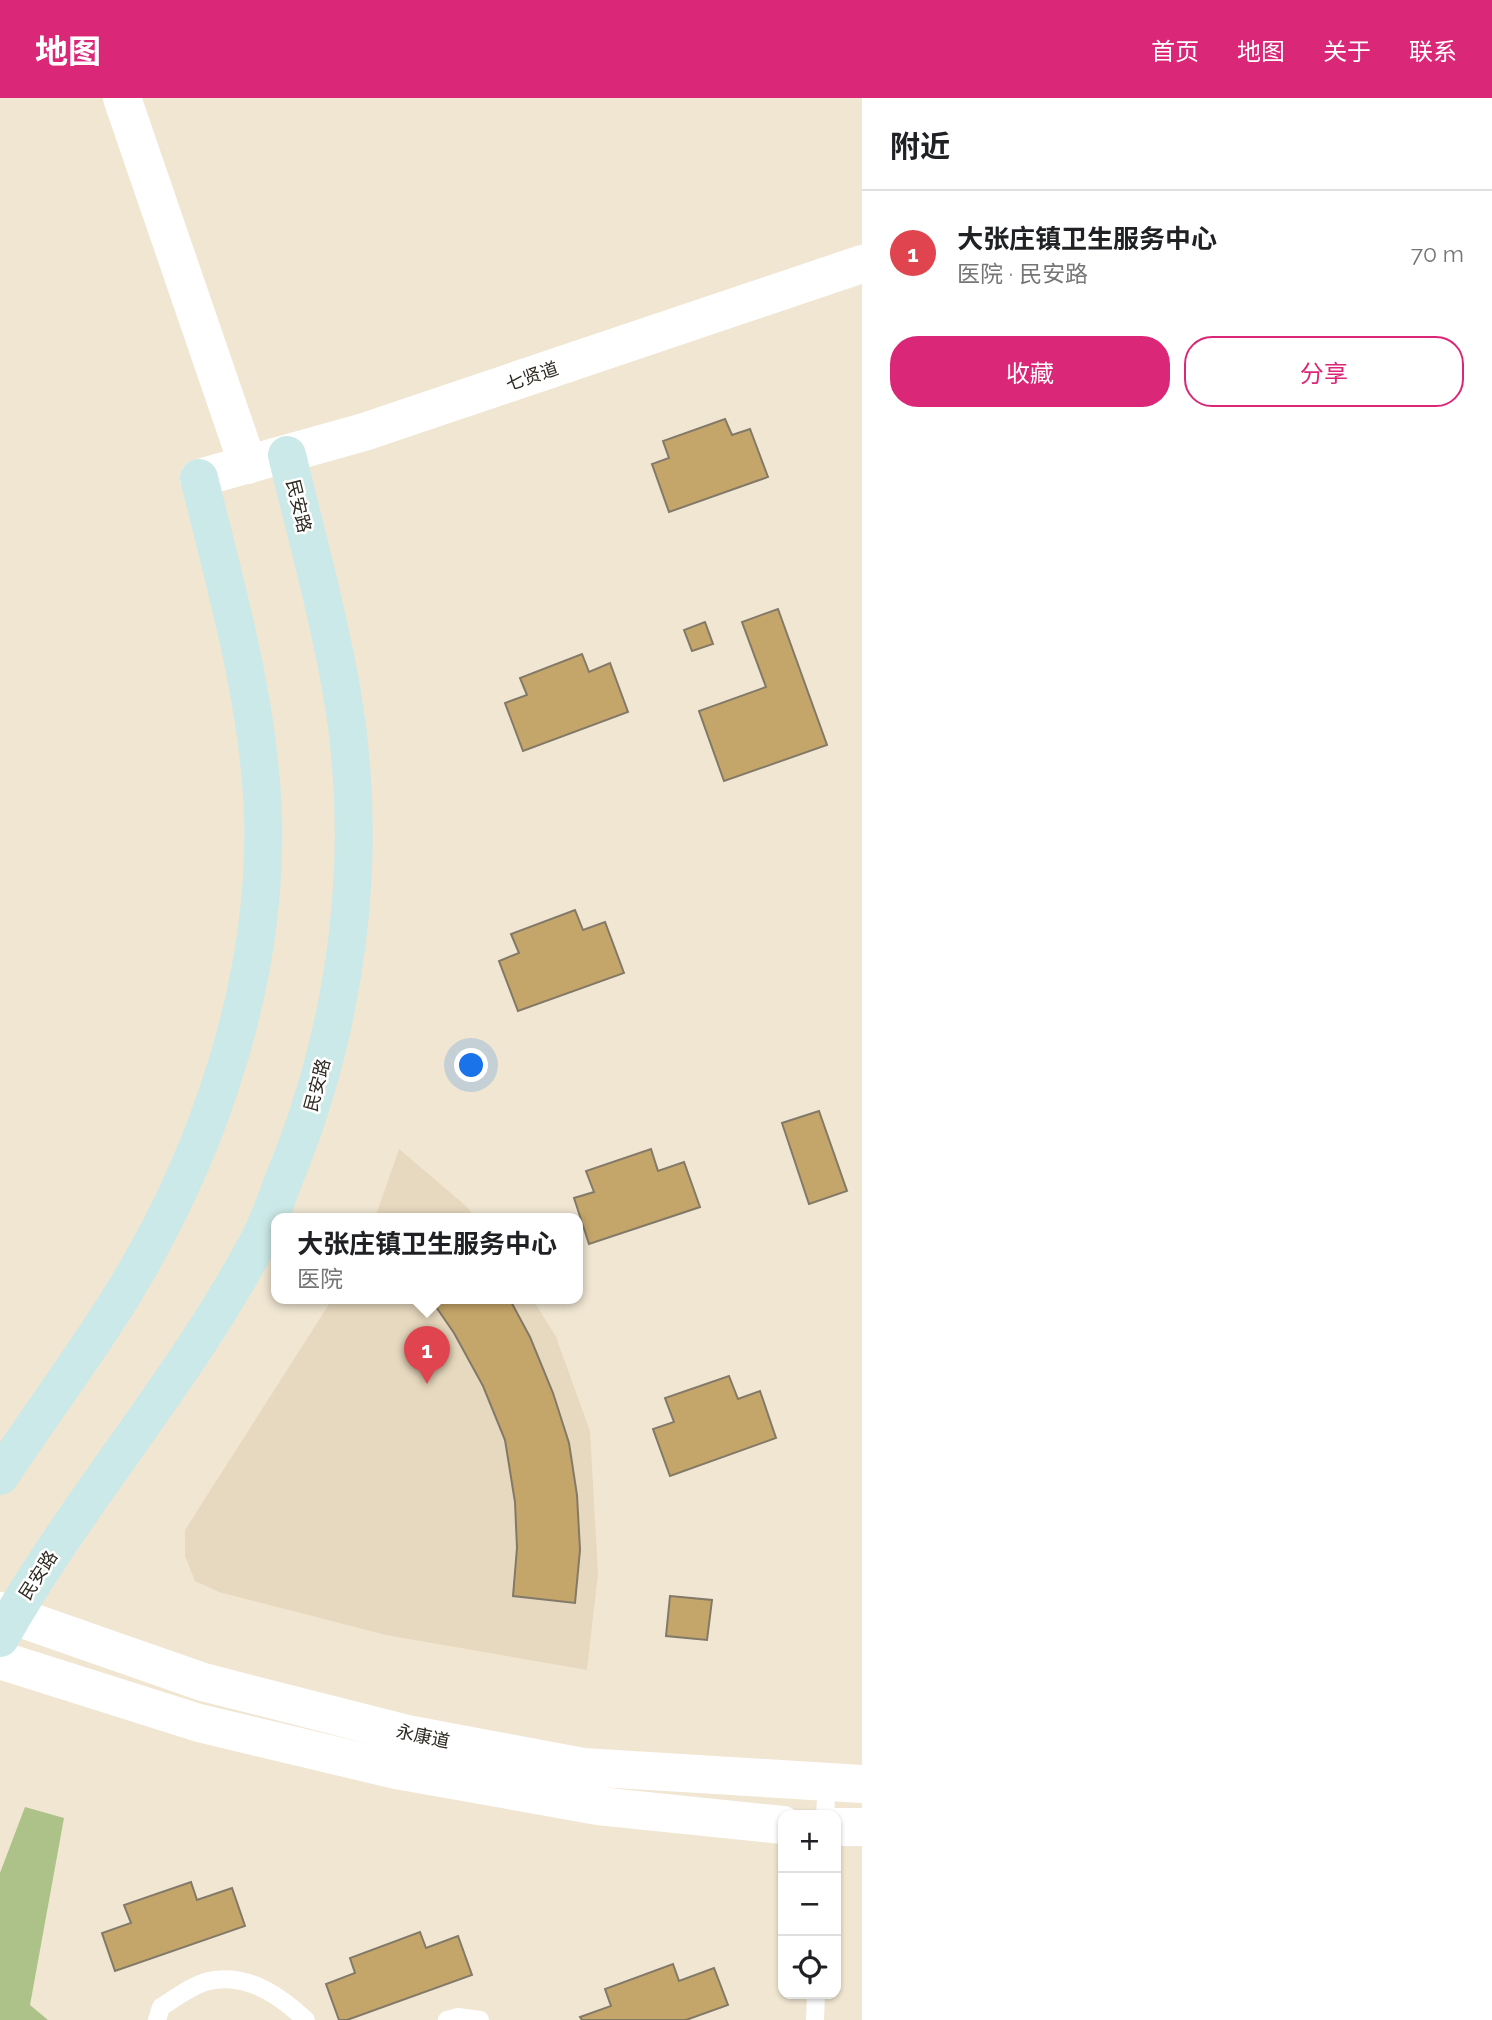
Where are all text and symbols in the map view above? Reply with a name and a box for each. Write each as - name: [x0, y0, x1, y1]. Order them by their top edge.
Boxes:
- text: 地图: [35, 32, 101, 71]
- text: 首页: [1151, 37, 1199, 66]
- text: 地图: [1237, 37, 1285, 66]
- text: 关于: [1323, 37, 1371, 66]
- text: 联系: [1409, 37, 1457, 66]
- text: 附近: [890, 129, 950, 164]
- text: 大张庄镇卫生服务中心: [957, 224, 1217, 254]
- text: 1: [907, 240, 919, 267]
- text: 70 m: [1411, 240, 1464, 267]
- text: 医院 · 民安路: [957, 260, 1088, 287]
- button: 收藏: [890, 336, 1170, 407]
- button: 分享: [1184, 336, 1464, 407]
- street label: 七贤道: [503, 357, 561, 395]
- street label: 民安路: [282, 477, 316, 535]
- your location: [454, 1048, 488, 1082]
- street label: 民安路: [300, 1056, 334, 1114]
- popup: [271, 1213, 583, 1304]
- text: 大张庄镇卫生服务中心: [297, 1229, 557, 1259]
- text: 医院: [297, 1265, 343, 1292]
- pin: 1: [404, 1326, 450, 1384]
- street label: 民安路: [14, 1547, 62, 1603]
- street label: 永康道: [394, 1720, 452, 1752]
- map controls: [778, 1810, 841, 1999]
- button: +: [778, 1810, 841, 1873]
- button: −: [778, 1873, 841, 1936]
- button: locate: [778, 1936, 841, 1999]

